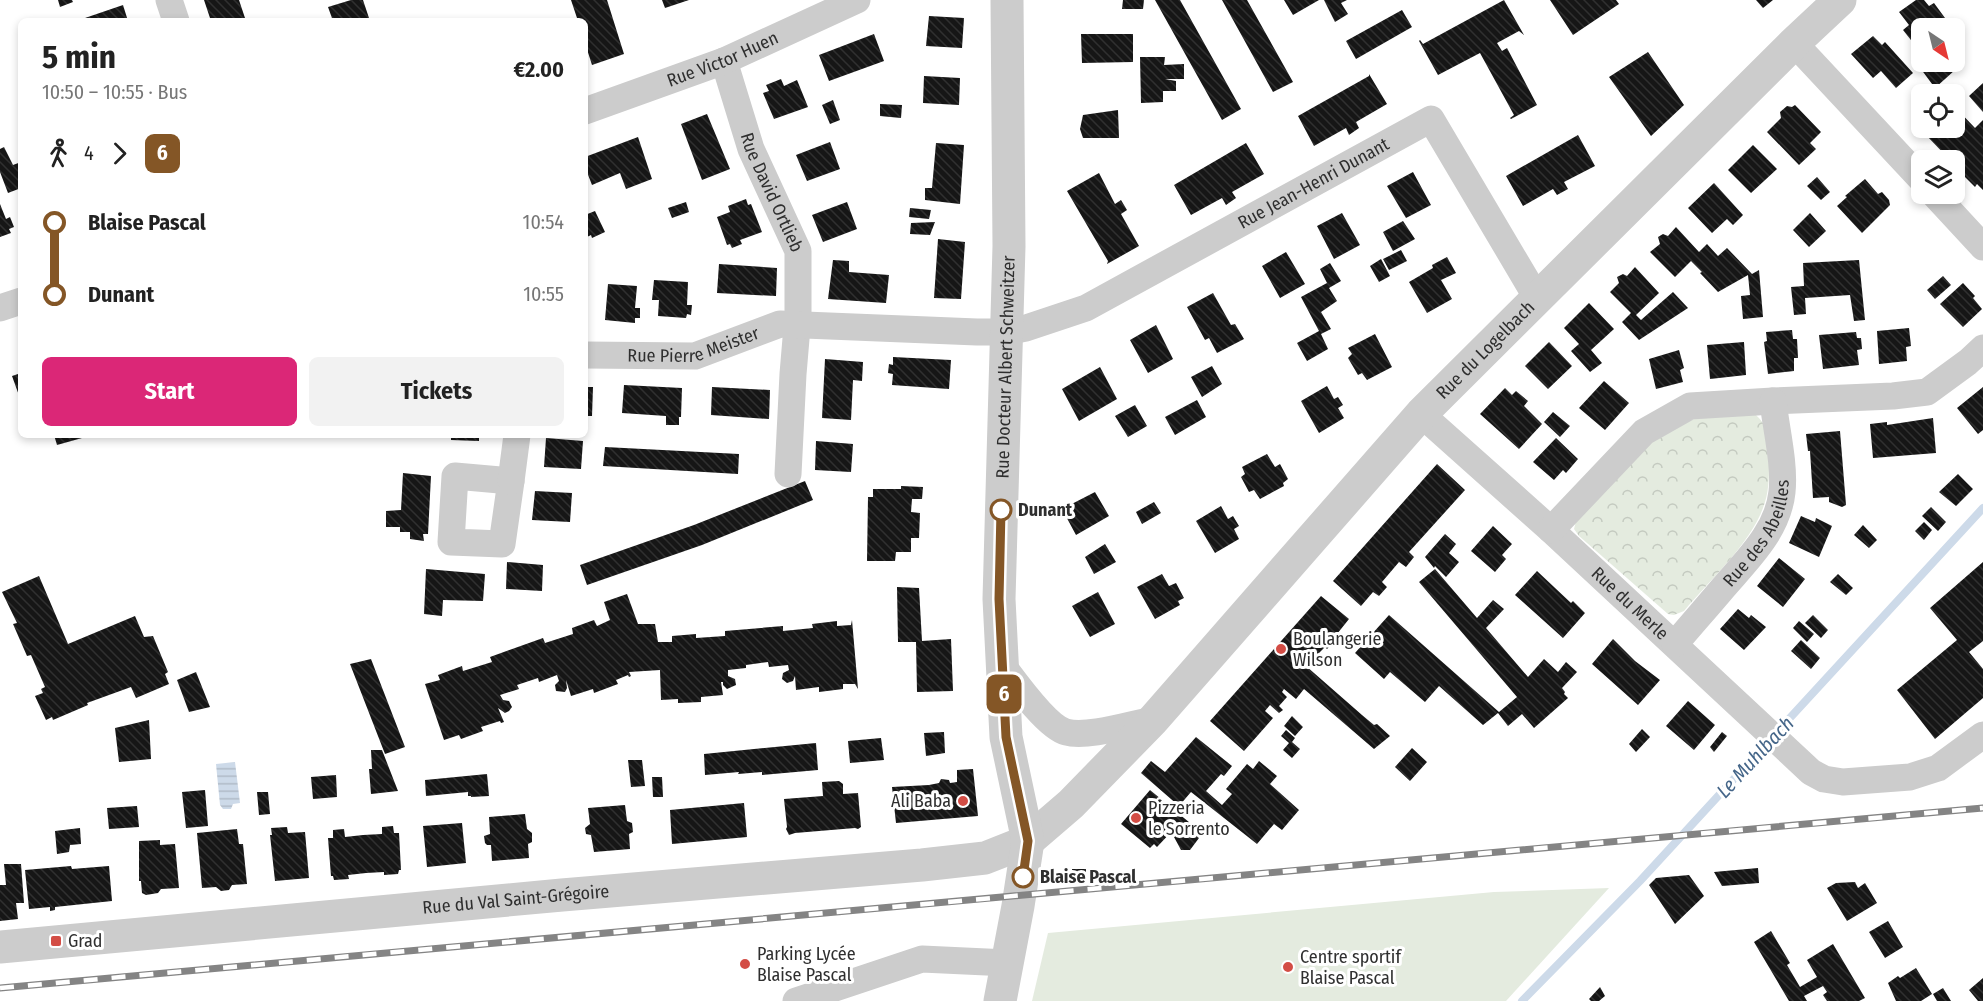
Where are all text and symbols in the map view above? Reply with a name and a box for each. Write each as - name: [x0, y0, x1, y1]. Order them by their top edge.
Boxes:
- north arrow: [1911, 18, 1965, 72]
- map controls: [1911, 18, 1965, 204]
- street label: Rue Victor Huen: [664, 27, 782, 92]
- text: 5 min: [42, 37, 116, 77]
- text: €2.00: [513, 56, 564, 83]
- text: 10:50 – 10:55 · Bus: [42, 80, 187, 104]
- button: locate: [1911, 84, 1965, 138]
- street label: Rue David Ortlieb: [736, 130, 808, 256]
- street label: Rue Jean-Henri Dunant: [1234, 133, 1393, 234]
- icon: walk: [42, 137, 75, 170]
- icon: forward: [103, 137, 136, 170]
- text: 6: [157, 140, 168, 166]
- text: 4: [84, 141, 94, 165]
- button: layers: [1911, 150, 1965, 204]
- text: Blaise Pascal: [88, 209, 206, 236]
- text: 10:54: [523, 210, 564, 234]
- street label: Rue Docteur Albert Schweitzer: [991, 254, 1020, 479]
- text: Dunant: [88, 281, 154, 308]
- text: 10:55: [523, 282, 564, 306]
- street label: Rue du Logelbach: [1432, 296, 1539, 404]
- street label: Rue Pierre Meister: [627, 322, 763, 367]
- button: Start: [42, 357, 297, 426]
- button: Tickets: [309, 357, 564, 426]
- street label: Rue des Abeilles: [1718, 479, 1794, 591]
- marker: Dunant: [990, 499, 1012, 521]
- place label: Dunant: [1018, 499, 1073, 521]
- street label: Rue du Merle: [1587, 562, 1673, 645]
- place label: Boulangerie Wilson: [1293, 628, 1382, 671]
- marker: Boulangerie Wilson: [1274, 642, 1288, 656]
- line badge: 6: [984, 674, 1024, 714]
- text: 6: [999, 681, 1009, 707]
- water label: Le Muhlbach: [1711, 711, 1799, 803]
- place label: Ali Baba: [891, 790, 951, 812]
- marker: Ali Baba: [956, 794, 970, 808]
- place label: Pizzeria le Sorrento: [1148, 797, 1230, 840]
- marker: Pizzeria le Sorrento: [1129, 811, 1143, 825]
- marker: Blaise Pascal: [1012, 866, 1034, 888]
- place label: Blaise Pascal: [1040, 866, 1136, 888]
- street label: Rue du Val Saint-Grégoire: [422, 880, 610, 919]
- place label: Grad: [68, 930, 103, 952]
- marker: Grad: [49, 934, 63, 948]
- place label: Parking Lycée Blaise Pascal: [757, 943, 856, 986]
- place label: Centre sportif Blaise Pascal: [1300, 946, 1402, 989]
- marker: Parking Lycée Blaise Pascal: [738, 957, 752, 971]
- marker: Centre sportif Blaise Pascal: [1281, 960, 1295, 974]

